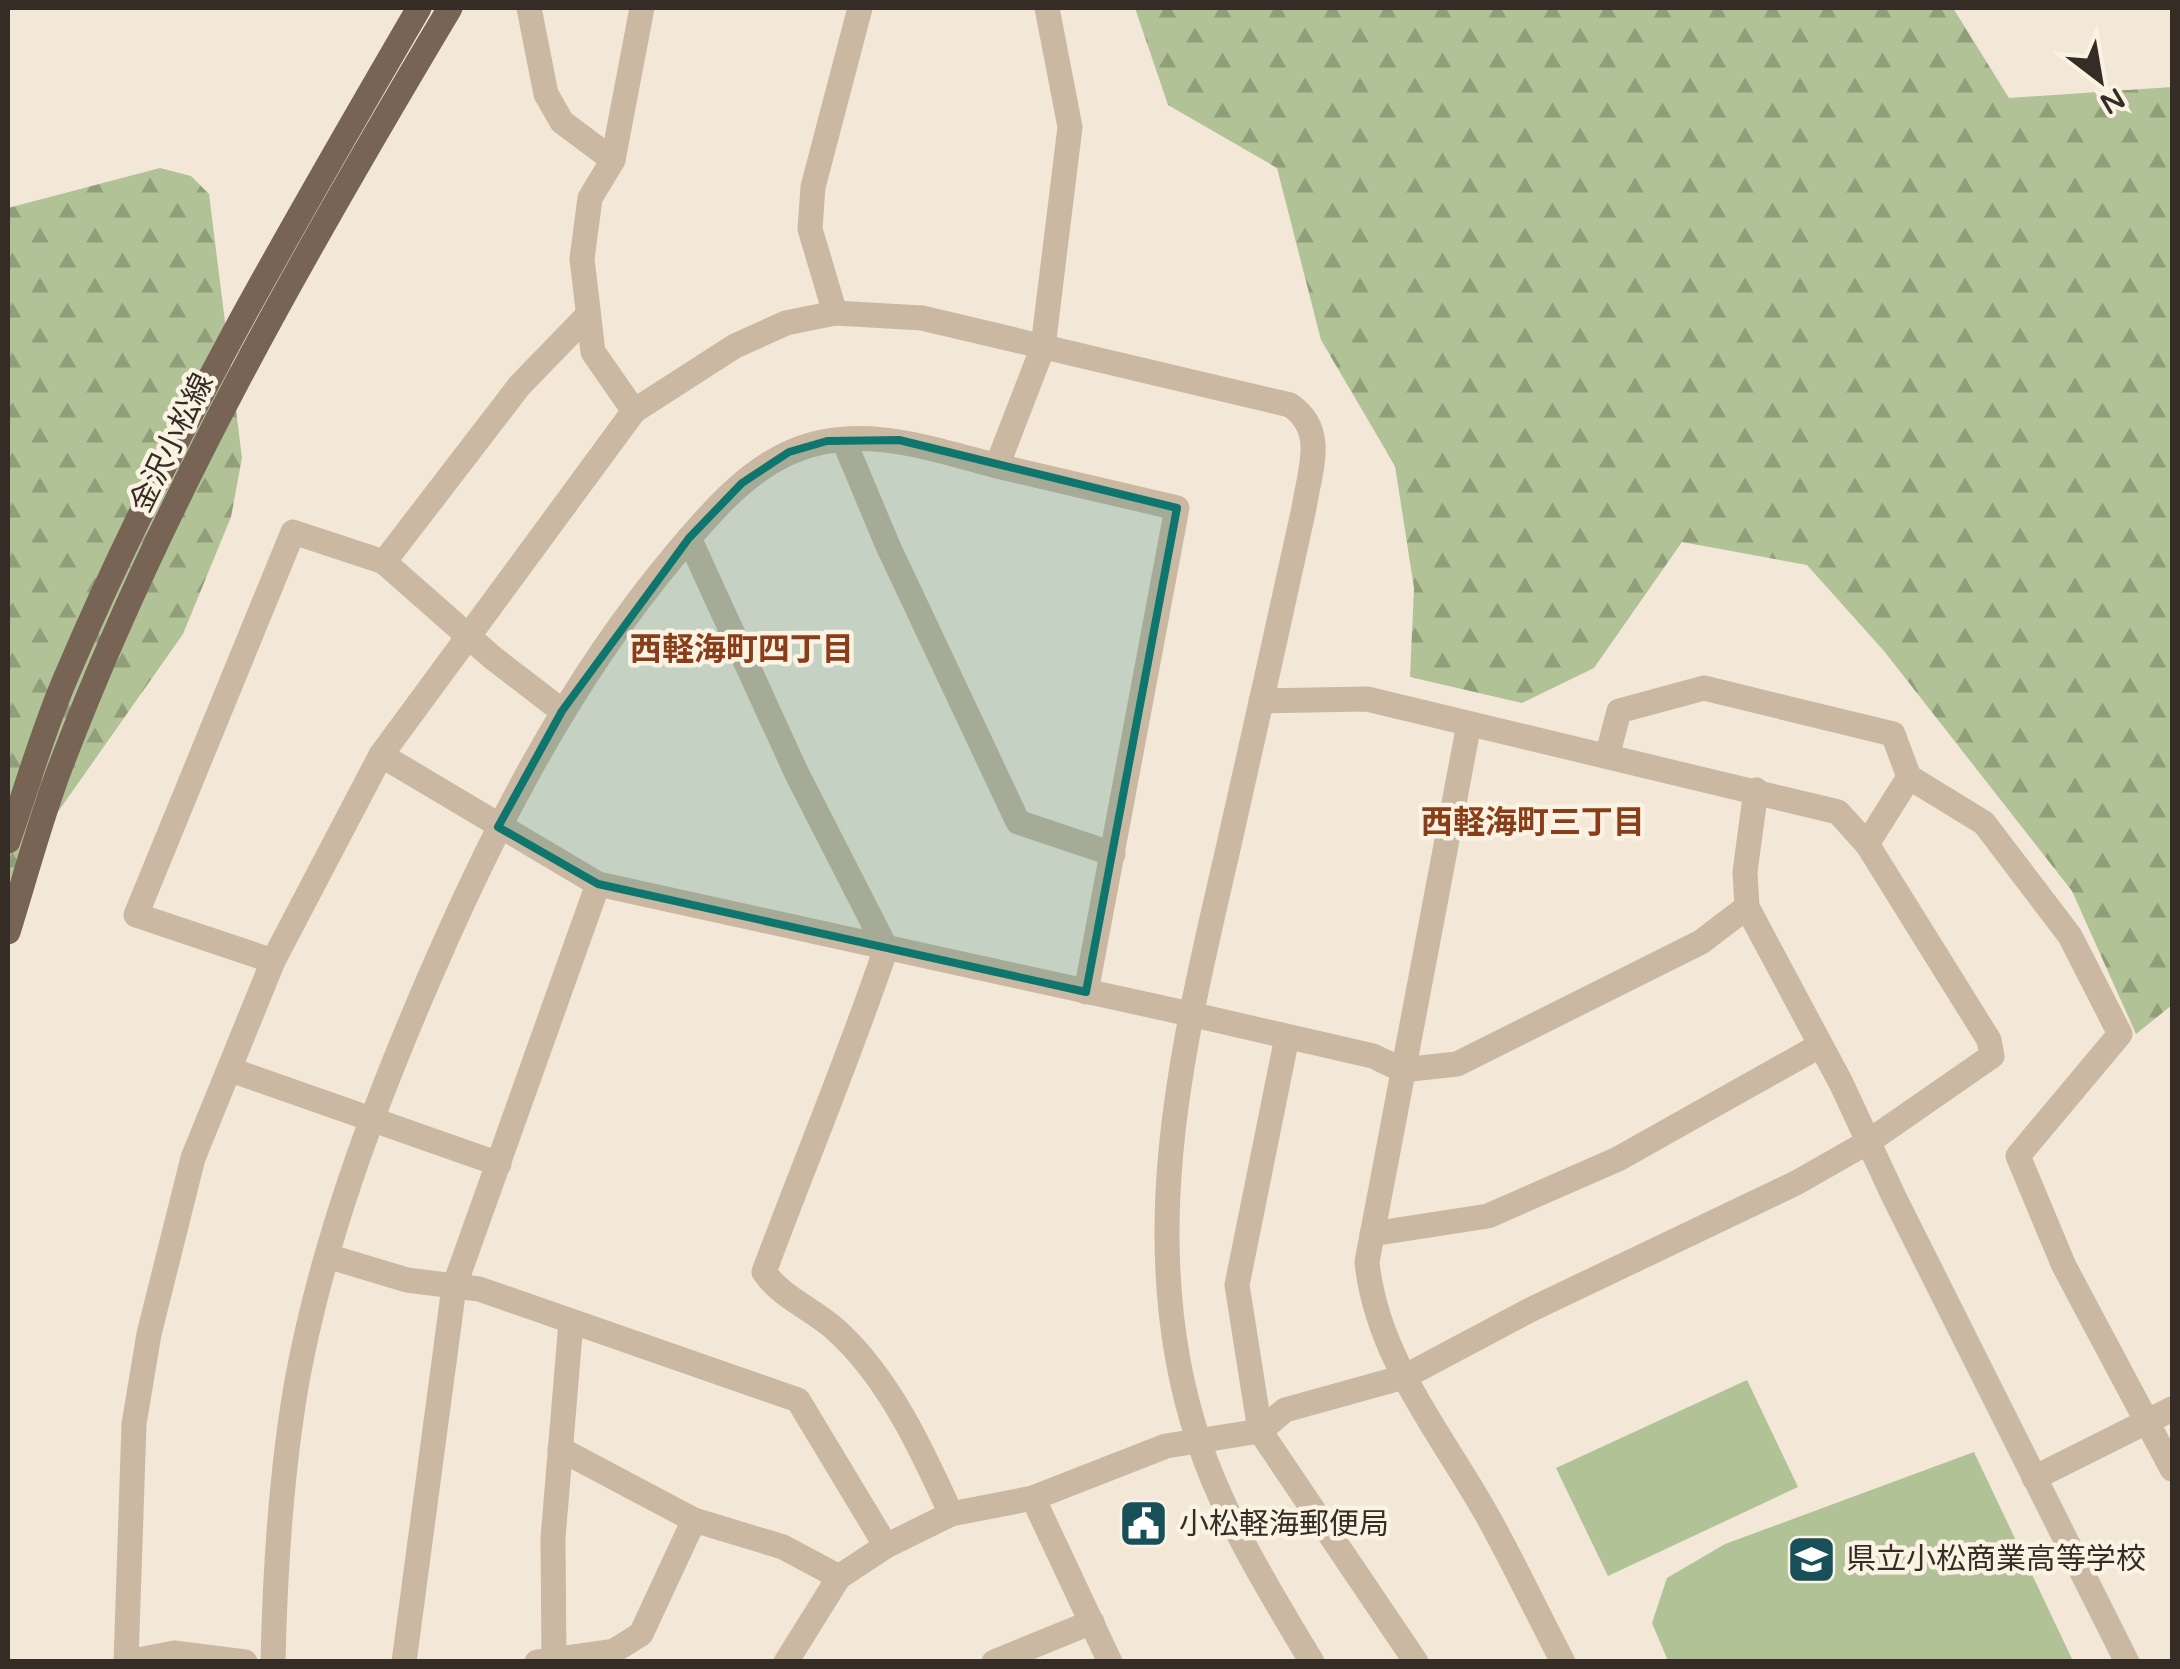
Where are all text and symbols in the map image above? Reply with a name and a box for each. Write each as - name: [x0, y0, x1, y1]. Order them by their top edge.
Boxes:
- north arrow: [2050, 30, 2150, 130]
- text: N: [2094, 80, 2131, 121]
- street label: 金沢小松線: [122, 367, 222, 519]
- district label: 西軽海町四丁目: [630, 631, 854, 669]
- district label: 西軽海町三丁目: [1421, 804, 1645, 842]
- public building icon: 小松軽海郵便局: [1118, 1498, 1170, 1550]
- place label: 小松軽海郵便局: [1179, 1506, 1389, 1543]
- school or university icon: 県立小松商業高等学校: [1785, 1533, 1837, 1585]
- place label: 県立小松商業高等学校: [1846, 1541, 2146, 1578]

